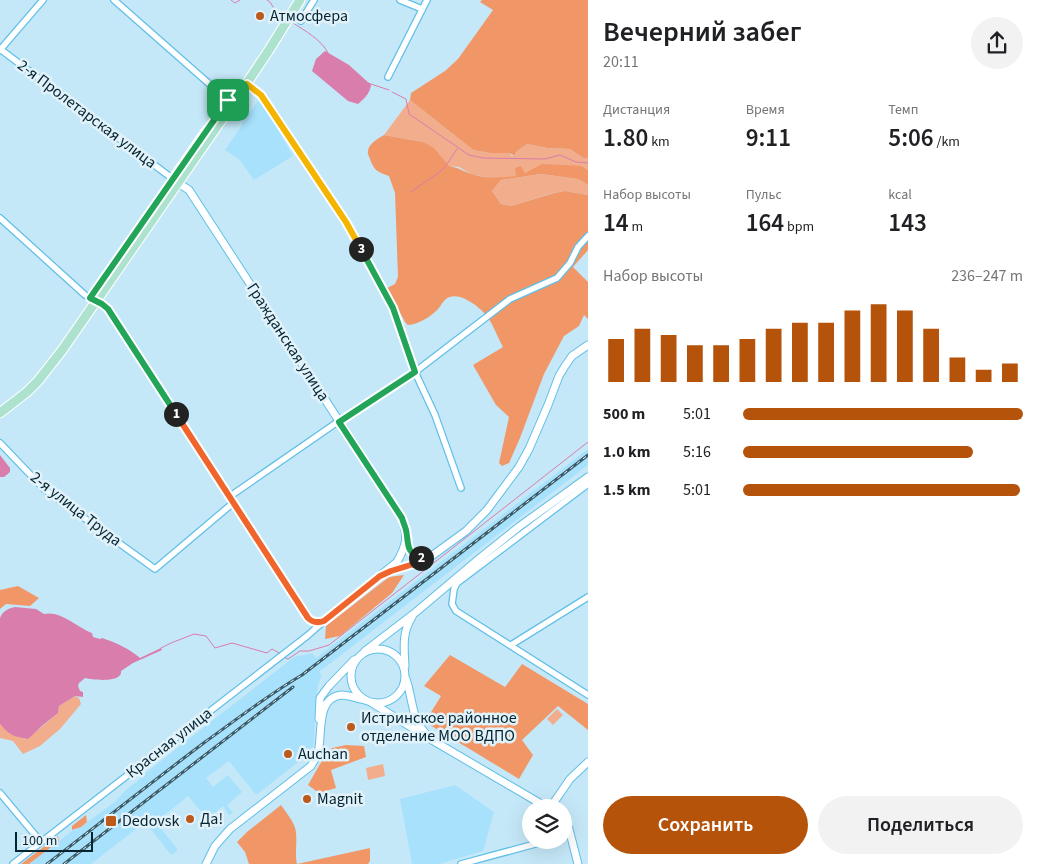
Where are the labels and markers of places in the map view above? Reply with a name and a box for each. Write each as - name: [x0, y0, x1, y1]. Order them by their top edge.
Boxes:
- place label: Атмосфера: [270, 5, 348, 27]
- marker: Атмосфера: [254, 10, 266, 22]
- pin: [207, 79, 249, 121]
- pin: 3: [348, 236, 374, 262]
- pin: 1: [164, 402, 188, 426]
- pin: 2: [408, 546, 434, 570]
- place label: Истринское районное отделение МОО ВДПО: [361, 707, 517, 747]
- marker: Истринское районное отделение МОО ВДПО: [345, 721, 357, 733]
- place label: Auchan: [298, 743, 348, 765]
- marker: Auchan: [282, 748, 294, 760]
- place label: Magnit: [317, 788, 363, 810]
- marker: Magnit: [301, 793, 313, 805]
- place label: Да!: [200, 808, 223, 830]
- place label: Dedovsk: [122, 810, 179, 832]
- marker: Да!: [184, 813, 196, 825]
- marker: Dedovsk: [104, 814, 118, 828]

